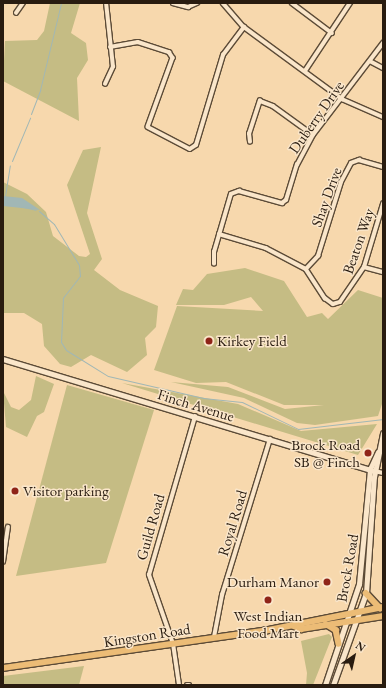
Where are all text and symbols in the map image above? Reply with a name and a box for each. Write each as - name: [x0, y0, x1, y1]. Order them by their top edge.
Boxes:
- street label: Duberry Drive: [284, 77, 348, 157]
- street label: Shay Drive: [307, 165, 345, 229]
- street label: Beaton Way: [338, 206, 378, 276]
- place label: Kirkey Field: [217, 332, 287, 350]
- marker: Kirkey Field: [204, 336, 214, 346]
- street label: Finch Avenue: [156, 385, 236, 425]
- place label: Brock Road SB @ Finch: [291, 435, 360, 470]
- marker: Brock Road SB @ Finch: [363, 448, 373, 458]
- place label: Visitor parking: [23, 482, 109, 500]
- marker: Visitor parking: [10, 486, 20, 496]
- street label: Royal Road: [213, 488, 251, 558]
- street label: Guild Road: [132, 492, 168, 562]
- street label: Brock Road: [332, 533, 362, 603]
- place label: Durham Manor: [227, 573, 319, 591]
- marker: Durham Manor: [322, 577, 332, 587]
- marker: West Indian Food Mart: [263, 595, 273, 605]
- place label: West Indian Food Mart: [234, 606, 302, 641]
- street label: Kingston Road: [102, 619, 192, 651]
- north arrow: [334, 636, 374, 676]
- text: N: [353, 638, 368, 654]

